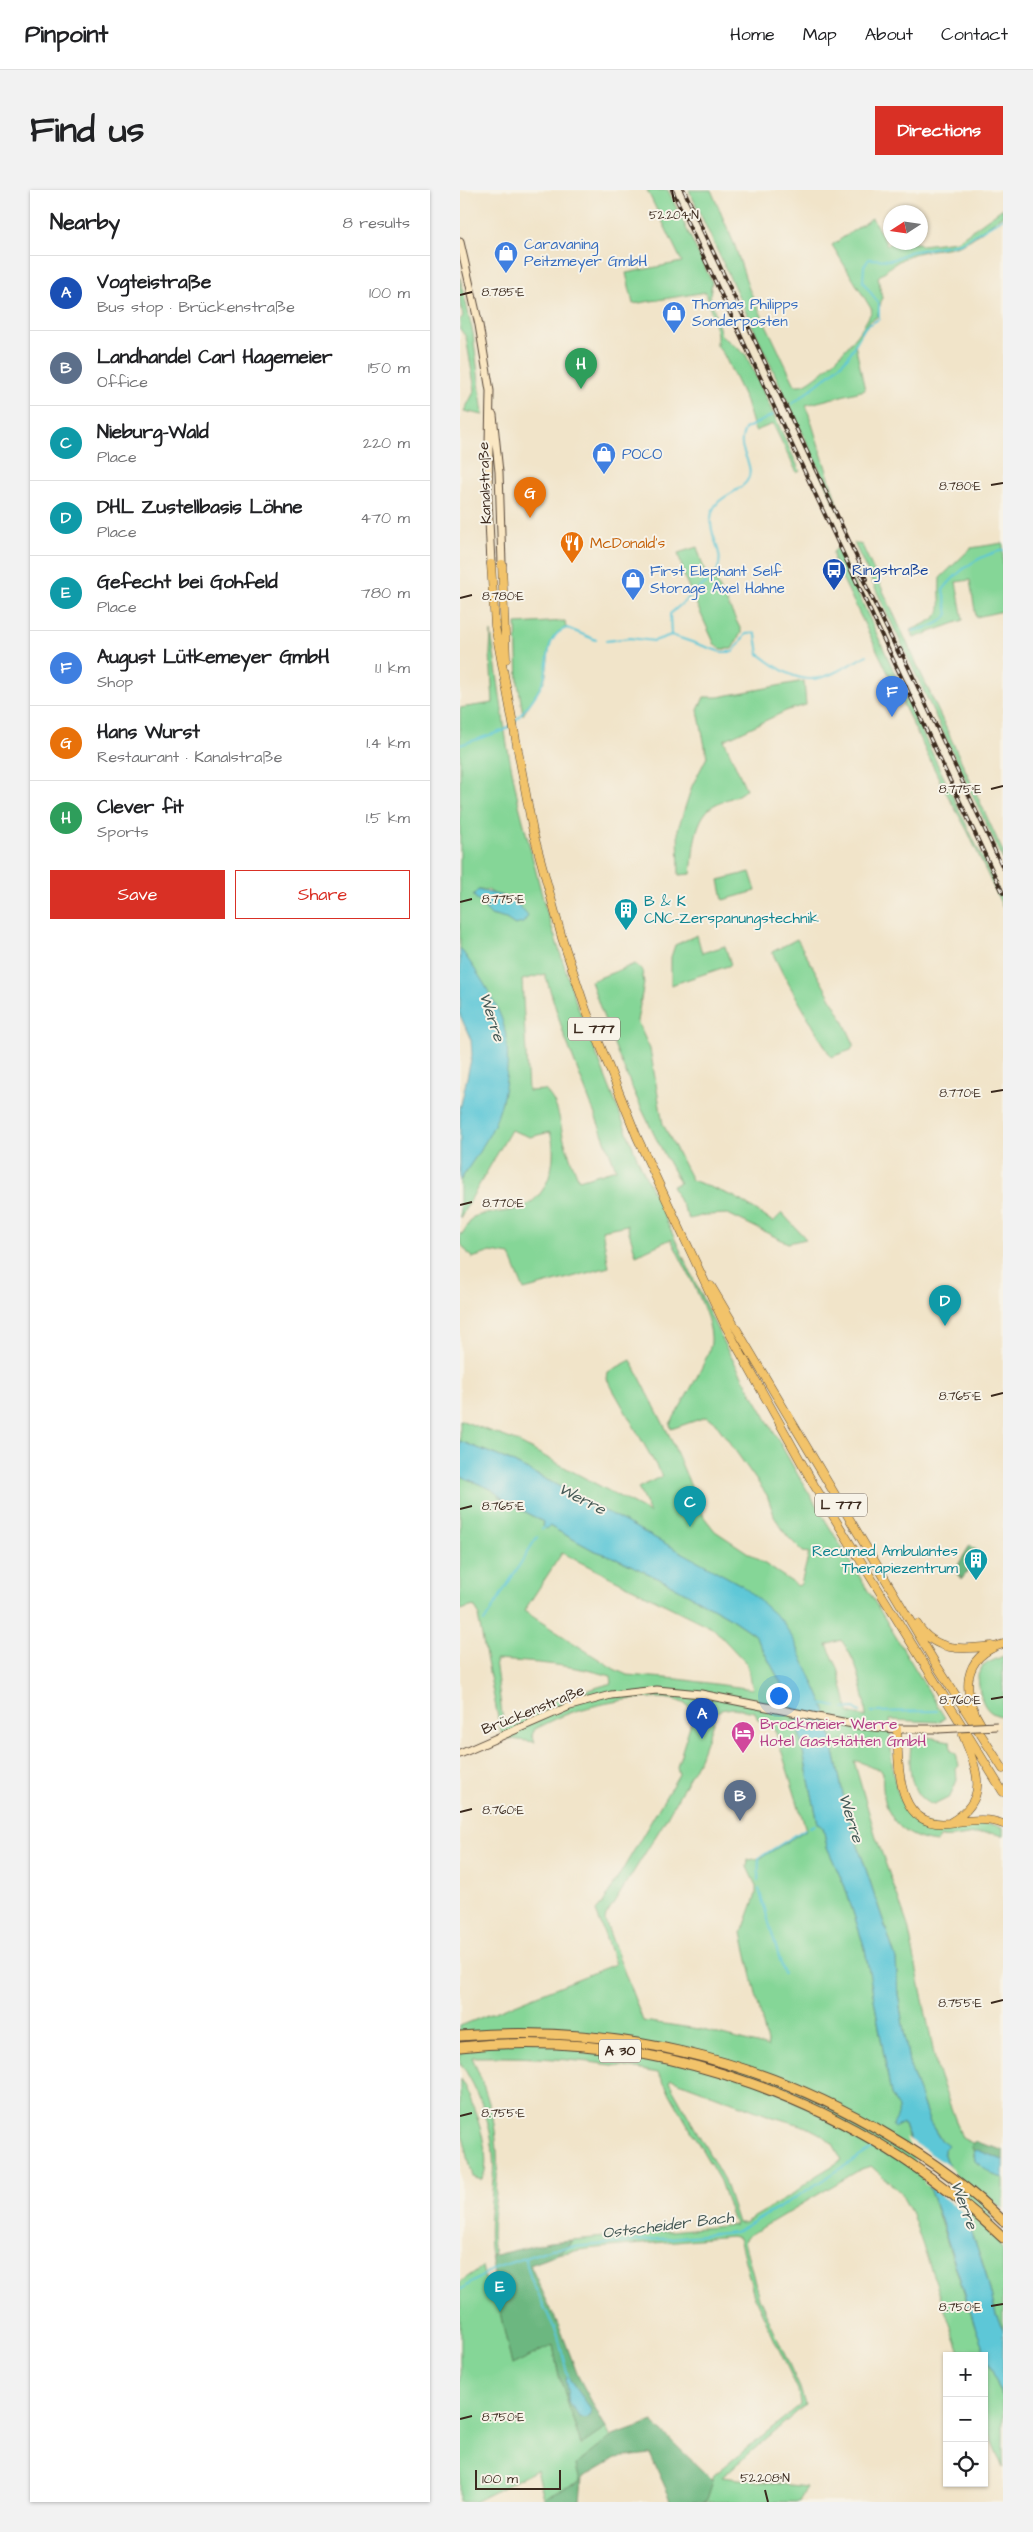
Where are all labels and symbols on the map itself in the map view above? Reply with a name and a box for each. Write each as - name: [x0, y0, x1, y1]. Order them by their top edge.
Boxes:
- north arrow: [883, 205, 928, 250]
- text: 52.204°N: [649, 207, 699, 224]
- place label: Caravaning Peitzmeyer GmbH: [524, 234, 647, 273]
- shop icon: Caravaning Peitzmeyer GmbH: [493, 240, 519, 274]
- text: 8.785°E: [482, 284, 524, 301]
- place label: Thomas Philipps Sonderposten: [692, 294, 799, 332]
- shop icon: Thomas Philipps Sonderposten: [661, 300, 687, 334]
- pin: H: [565, 348, 597, 389]
- street label: Kanalstraße: [473, 441, 497, 525]
- shop icon: POCO: [591, 441, 617, 475]
- place label: POCO: [622, 444, 662, 465]
- pin: G: [514, 477, 546, 518]
- text: 8.780°E: [939, 478, 981, 495]
- restaurant icon: McDonald's: [559, 530, 585, 564]
- place label: McDonald's: [590, 533, 666, 554]
- bus stop icon: Ringstraße: [821, 557, 847, 591]
- place label: Ringstraße: [852, 560, 928, 582]
- place label: First Elephant Self Storage Axel Hahne: [650, 561, 785, 600]
- shop icon: First Elephant Self Storage Axel Hahne: [620, 567, 646, 601]
- text: 8.780°E: [482, 588, 524, 605]
- pin: F: [876, 676, 908, 717]
- text: 8.775°E: [939, 781, 981, 798]
- text: 8.775°E: [482, 891, 524, 908]
- place label: B & K CNC-Zerspanungstechnik: [644, 891, 819, 930]
- building icon: B & K CNC-Zerspanungstechnik: [613, 897, 639, 931]
- water label: Werre: [474, 990, 511, 1045]
- road number: L 777: [568, 1018, 620, 1041]
- text: 8.770°E: [939, 1085, 981, 1102]
- text: 8.770°E: [482, 1195, 524, 1212]
- pin: D: [929, 1285, 961, 1326]
- text: 8.765°E: [939, 1388, 981, 1405]
- water label: Werre: [555, 1478, 610, 1521]
- pin: C: [674, 1486, 706, 1527]
- road number: L 777: [815, 1494, 867, 1516]
- text: 8.765°E: [482, 1498, 524, 1515]
- place label: Recumed Ambulantes Therapiezentrum: [812, 1541, 958, 1579]
- building icon: Recumed Ambulantes Therapiezentrum: [963, 1547, 989, 1581]
- street label: Brückenstraße: [478, 1680, 588, 1740]
- your location: [766, 1683, 792, 1709]
- text: 8.760°E: [939, 1692, 981, 1709]
- pin: A: [686, 1698, 718, 1739]
- place label: Brockmeier Werre Hotel Gaststätten GmbH: [760, 1714, 926, 1752]
- hotel icon: Brockmeier Werre Hotel Gaststätten GmbH: [730, 1720, 756, 1754]
- pin: B: [724, 1780, 756, 1821]
- water label: Werre: [833, 1791, 869, 1846]
- text: 8.760°E: [482, 1802, 524, 1819]
- text: 8.755°E: [938, 1995, 982, 2012]
- road number: A 30: [599, 2040, 641, 2062]
- text: 8.755°E: [481, 2105, 525, 2122]
- water label: Werre: [945, 2178, 983, 2234]
- water label: Ostscheider Bach: [601, 2206, 736, 2244]
- pin: E: [484, 2271, 516, 2312]
- text: 8.750°E: [939, 2299, 981, 2316]
- text: 8.750°E: [482, 2409, 524, 2426]
- scale bar: [475, 2467, 561, 2490]
- text: 52.208°N: [740, 2470, 790, 2487]

